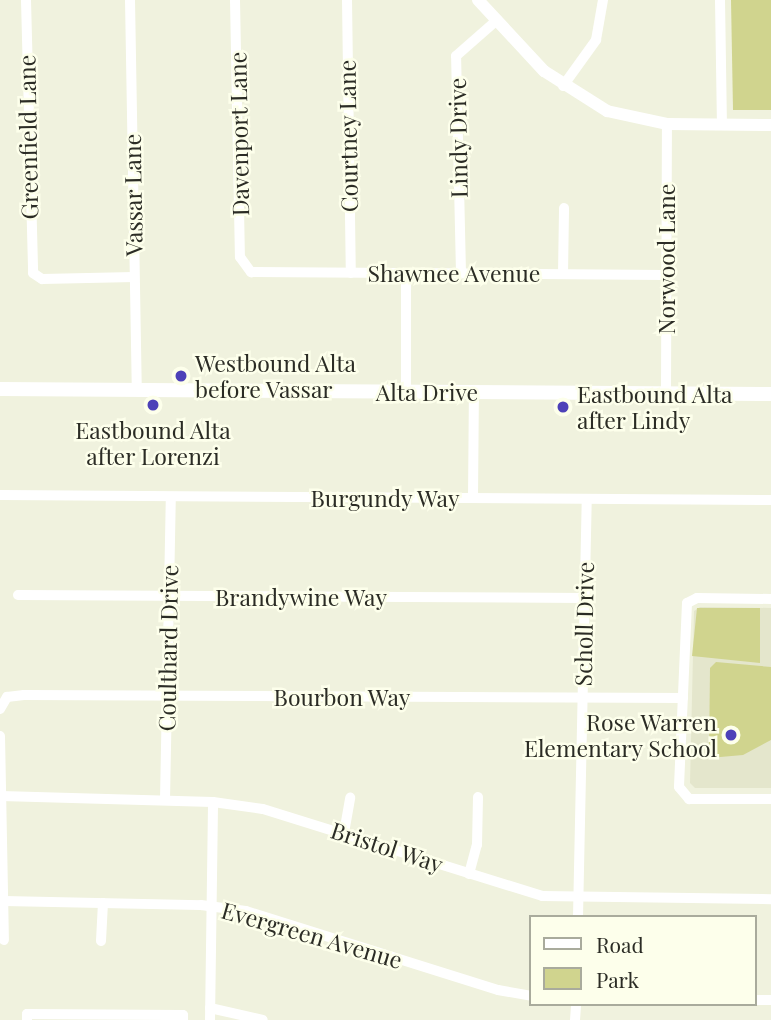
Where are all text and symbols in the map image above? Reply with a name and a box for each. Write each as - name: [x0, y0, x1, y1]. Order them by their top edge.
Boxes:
- street label: Davenport Lane: [224, 51, 254, 217]
- street label: Greenfield Lane: [13, 54, 43, 220]
- street label: Courtney Lane: [333, 59, 363, 213]
- street label: Lindy Drive: [443, 77, 473, 199]
- street label: Vassar Lane: [118, 133, 148, 257]
- street label: Norwood Lane: [652, 184, 680, 334]
- street label: Shawnee Avenue: [367, 259, 541, 287]
- place label: Westbound Alta before Vassar: [195, 349, 357, 403]
- marker: Westbound Alta before Vassar: [173, 368, 189, 384]
- street label: Alta Drive: [376, 378, 478, 406]
- place label: Eastbound Alta after Lindy: [577, 380, 733, 434]
- marker: Eastbound Alta after Lorenzi: [145, 397, 161, 413]
- marker: Eastbound Alta after Lindy: [555, 399, 571, 415]
- place label: Eastbound Alta after Lorenzi: [75, 416, 231, 470]
- street label: Burgundy Way: [310, 484, 460, 512]
- street label: Scholl Drive: [569, 561, 599, 687]
- street label: Coulthard Drive: [153, 564, 183, 732]
- street label: Brandywine Way: [215, 583, 387, 611]
- street label: Bourbon Way: [273, 683, 411, 711]
- place label: Rose Warren Elementary School: [523, 708, 717, 762]
- marker: Rose Warren Elementary School: [723, 727, 739, 743]
- street label: Bristol Way: [327, 816, 447, 878]
- street label: Evergreen Avenue: [218, 896, 406, 974]
- legend: [530, 915, 757, 1006]
- text: Road: [596, 930, 644, 958]
- text: Park: [596, 965, 639, 993]

